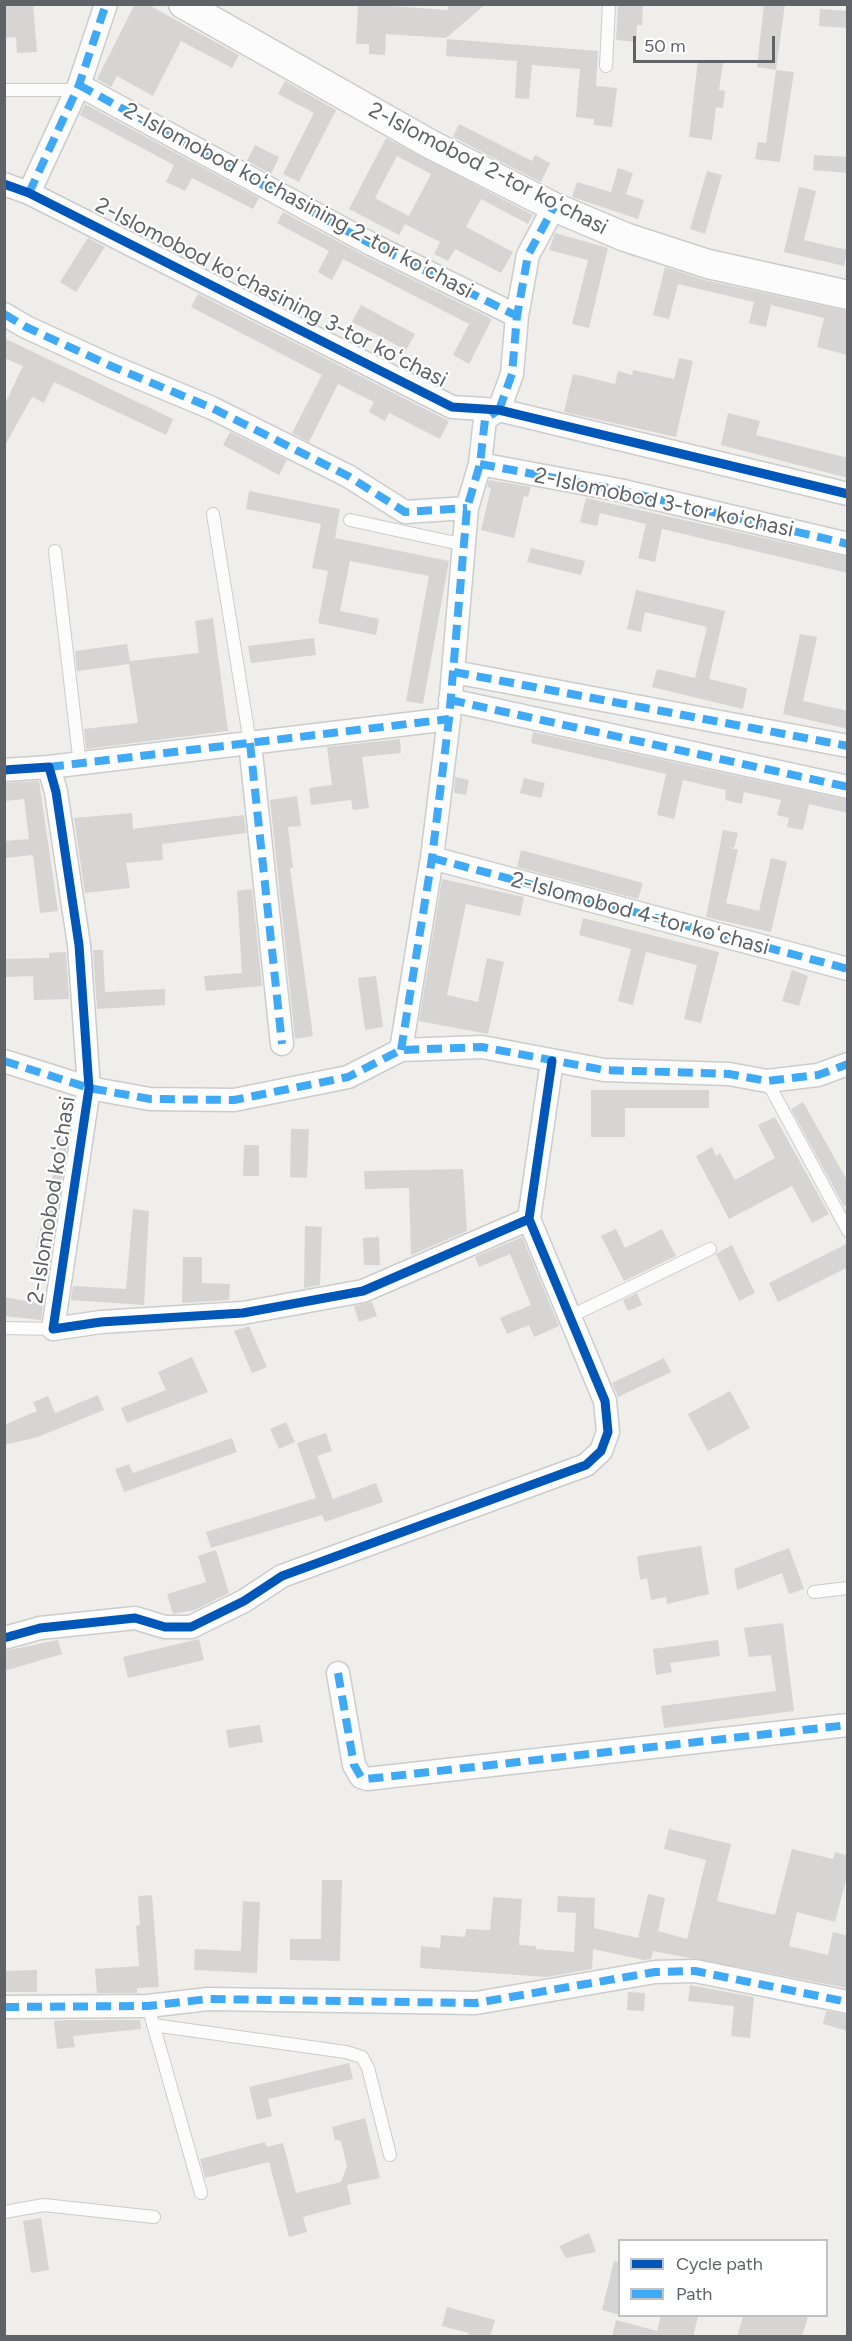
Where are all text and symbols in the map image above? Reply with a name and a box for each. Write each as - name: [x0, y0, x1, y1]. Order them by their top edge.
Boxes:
- scale bar: [636, 24, 778, 62]
- text: 50 m: [644, 35, 686, 57]
- street label: 2-Islomobod koʻchasining 2-tor koʻchasi: [119, 97, 477, 305]
- street label: 2-Islomobod 2-tor koʻchasi: [364, 97, 612, 241]
- street label: 2-Islomobod koʻchasining 3-tor koʻchasi: [91, 192, 451, 394]
- street label: 2-Islomobod 3-tor koʻchasi: [532, 463, 796, 543]
- street label: 2-Islomobod 4-tor koʻchasi: [508, 867, 772, 961]
- street label: 2-Islomobod koʻchasi: [23, 1094, 81, 1306]
- legend: [618, 2239, 828, 2317]
- text: Cycle path: [676, 2253, 763, 2275]
- text: Path: [676, 2283, 712, 2305]

